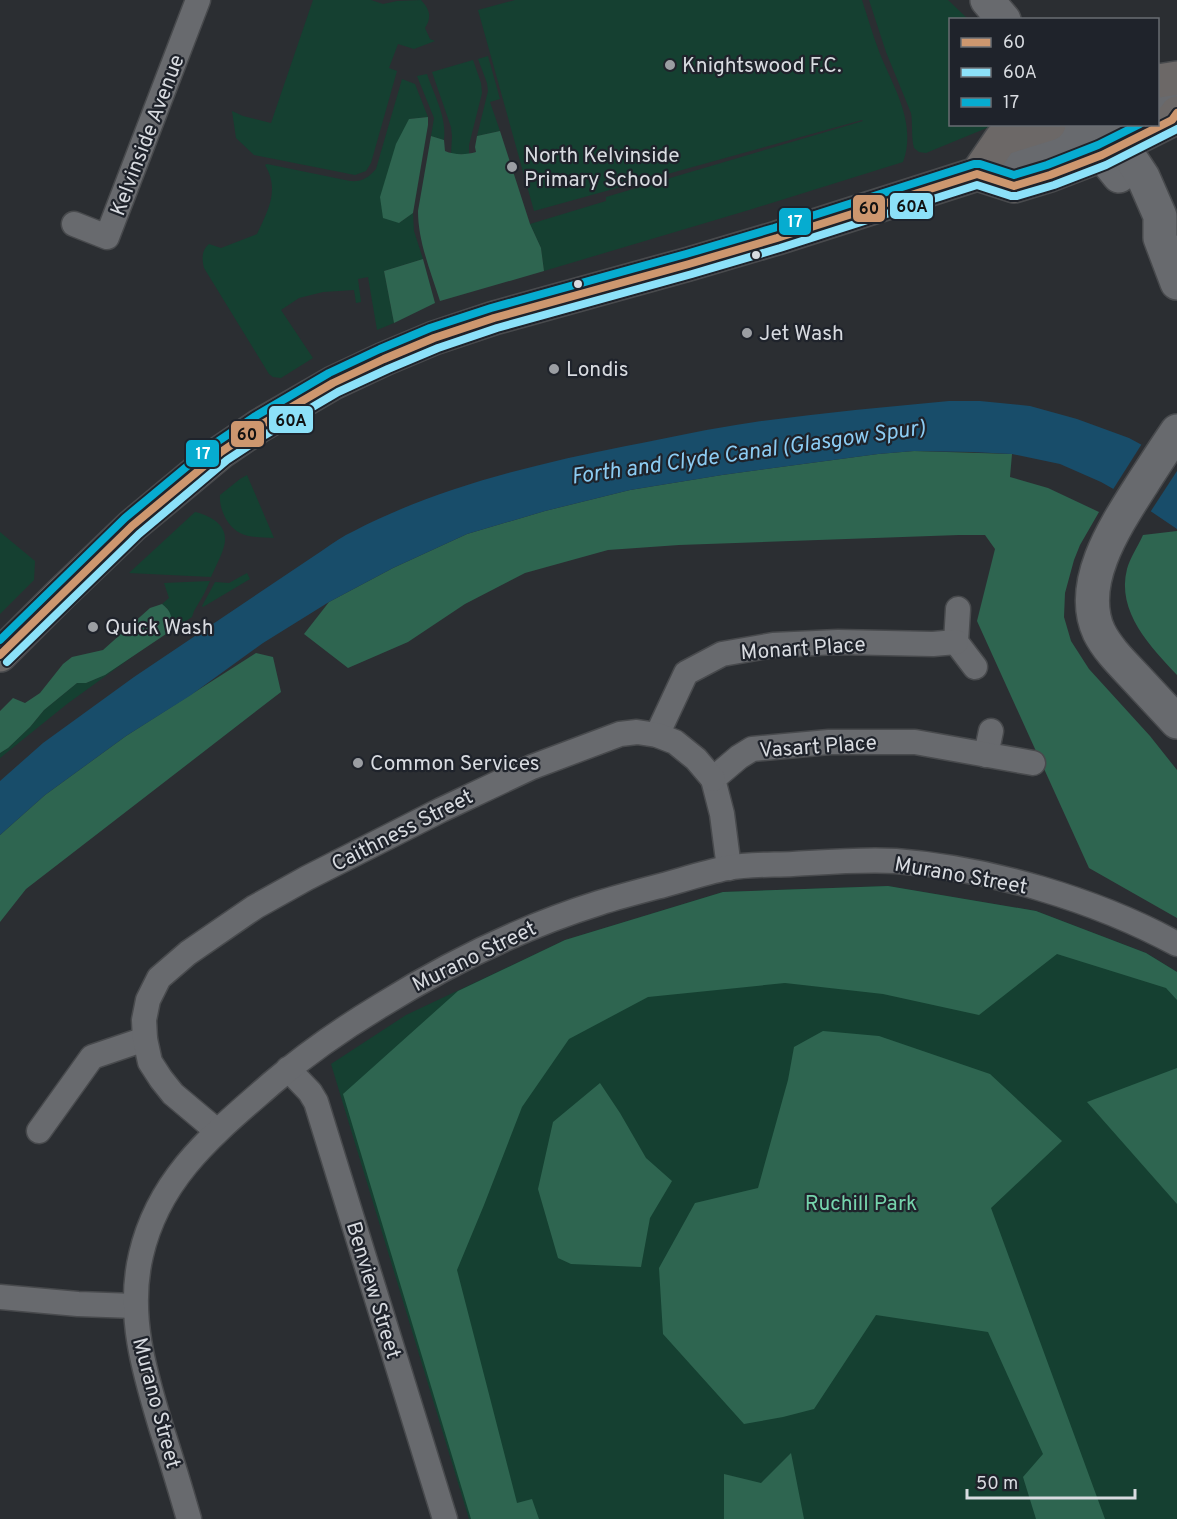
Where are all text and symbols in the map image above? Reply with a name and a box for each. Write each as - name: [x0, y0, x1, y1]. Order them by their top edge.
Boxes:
- legend: [949, 18, 1159, 126]
- text: 60: [1003, 32, 1025, 55]
- street label: Kelvinside Avenue: [105, 51, 192, 220]
- place label: Knightswood F.C.: [682, 53, 842, 80]
- marker: Knightswood F.C.: [663, 58, 677, 72]
- text: 60A: [1003, 62, 1037, 85]
- text: 17: [1003, 92, 1019, 115]
- place label: North Kelvinside Primary School: [524, 143, 680, 194]
- marker: North Kelvinside Primary School: [505, 160, 519, 174]
- line badge: 60A: [889, 192, 934, 220]
- line badge: 60: [852, 194, 886, 223]
- text: 60A: [896, 198, 928, 218]
- text: 60: [859, 200, 879, 220]
- line badge: 17: [778, 207, 812, 236]
- text: 17: [788, 213, 802, 233]
- unlabelled marker: [750, 249, 762, 261]
- unlabelled marker: [572, 278, 584, 290]
- place label: Jet Wash: [759, 321, 844, 348]
- marker: Jet Wash: [740, 326, 754, 340]
- place label: Londis: [566, 357, 628, 384]
- marker: Londis: [547, 362, 561, 376]
- line badge: 60A: [268, 405, 314, 434]
- text: 60A: [275, 412, 307, 432]
- water label: Forth and Clyde Canal (Glasgow Spur): [570, 415, 928, 492]
- line badge: 60: [230, 420, 265, 448]
- text: 60: [237, 426, 257, 446]
- line badge: 17: [185, 439, 220, 468]
- text: 17: [196, 445, 210, 465]
- place label: Quick Wash: [105, 615, 214, 642]
- marker: Quick Wash: [86, 620, 100, 634]
- street label: Monart Place: [740, 632, 866, 667]
- street label: Vasart Place: [758, 730, 878, 765]
- place label: Common Services: [370, 751, 540, 778]
- marker: Common Services: [351, 756, 365, 770]
- street label: Caithness Street: [327, 784, 478, 879]
- street label: Murano Street: [892, 852, 1029, 901]
- street label: Murano Street: [408, 916, 541, 999]
- park label: Ruchill Park: [805, 1191, 917, 1218]
- street label: Benview Street: [339, 1218, 406, 1362]
- street label: Murano Street: [125, 1335, 186, 1472]
- scale bar: [967, 1462, 1135, 1500]
- text: 50 m: [976, 1473, 1018, 1496]

